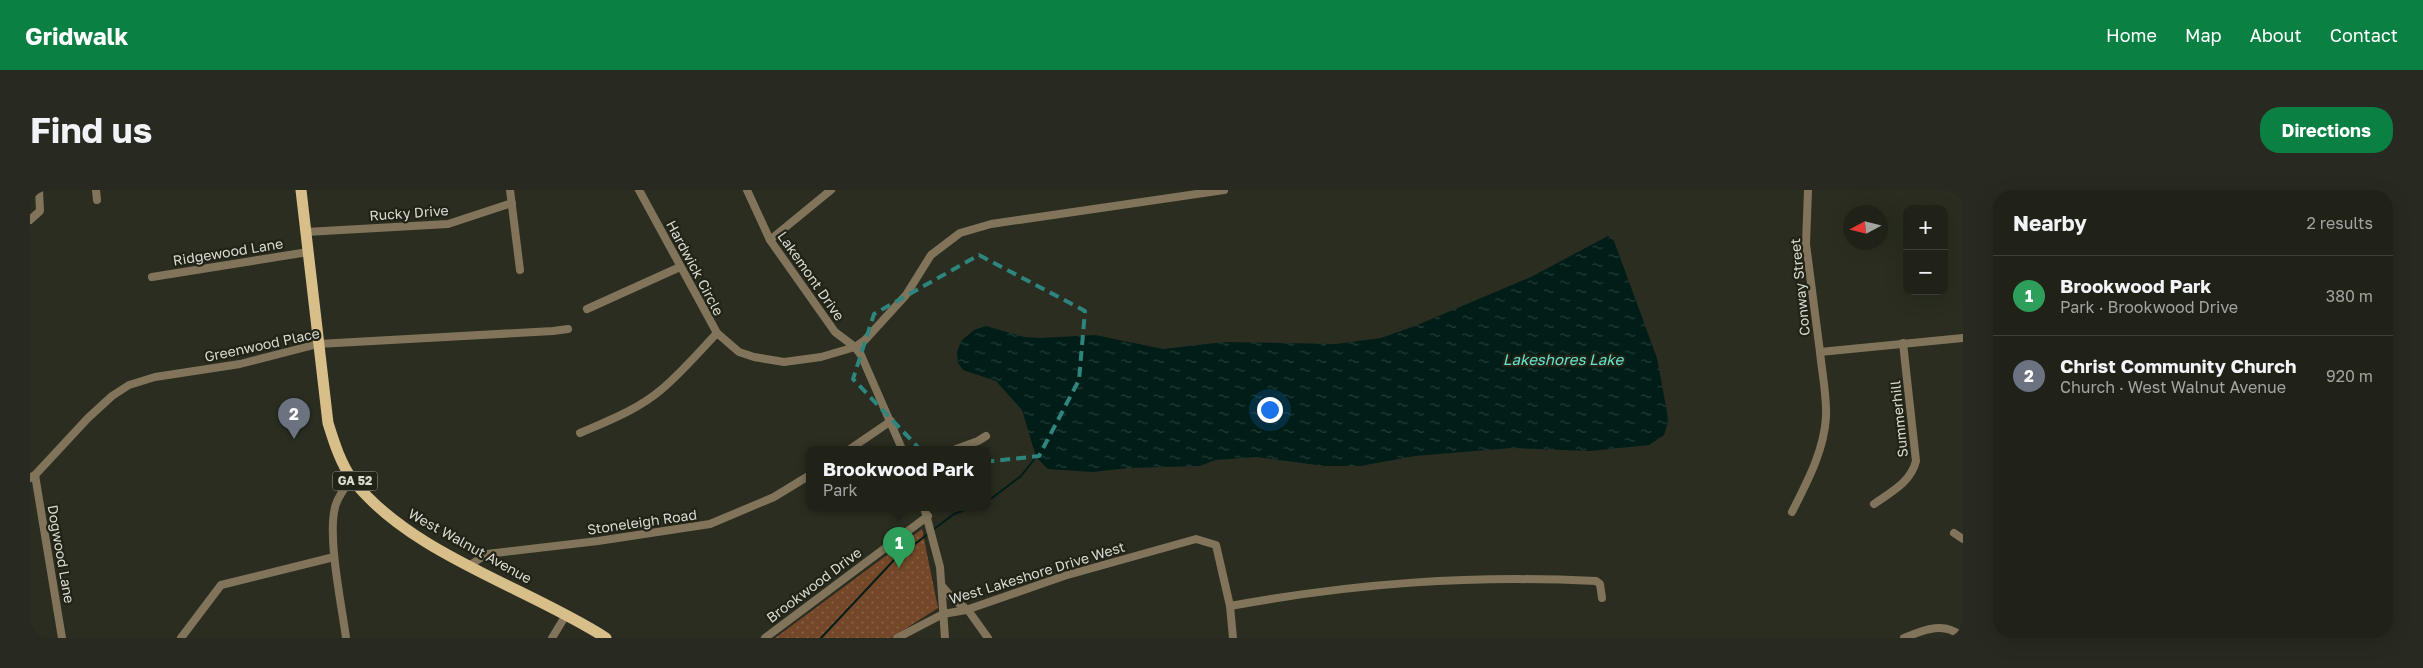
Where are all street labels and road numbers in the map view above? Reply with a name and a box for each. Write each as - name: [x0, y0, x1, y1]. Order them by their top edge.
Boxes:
- street label: Rucky Drive: [369, 201, 449, 224]
- street label: Hardwick Circle: [663, 217, 728, 318]
- street label: Lakemont Drive: [774, 228, 848, 324]
- street label: Ridgewood Lane: [172, 234, 284, 269]
- street label: Conway Street: [1786, 237, 1813, 337]
- street label: Greenwood Place: [203, 324, 321, 365]
- street label: Summerhill: [1886, 380, 1911, 458]
- road number: GA 52: [332, 472, 378, 490]
- street label: Dogwood Lane: [44, 503, 79, 604]
- street label: West Walnut Avenue: [406, 505, 535, 587]
- street label: Stoneleigh Road: [586, 505, 698, 538]
- street label: West Lakeshore Drive West: [947, 538, 1127, 607]
- street label: Brookwood Drive: [763, 543, 864, 626]

